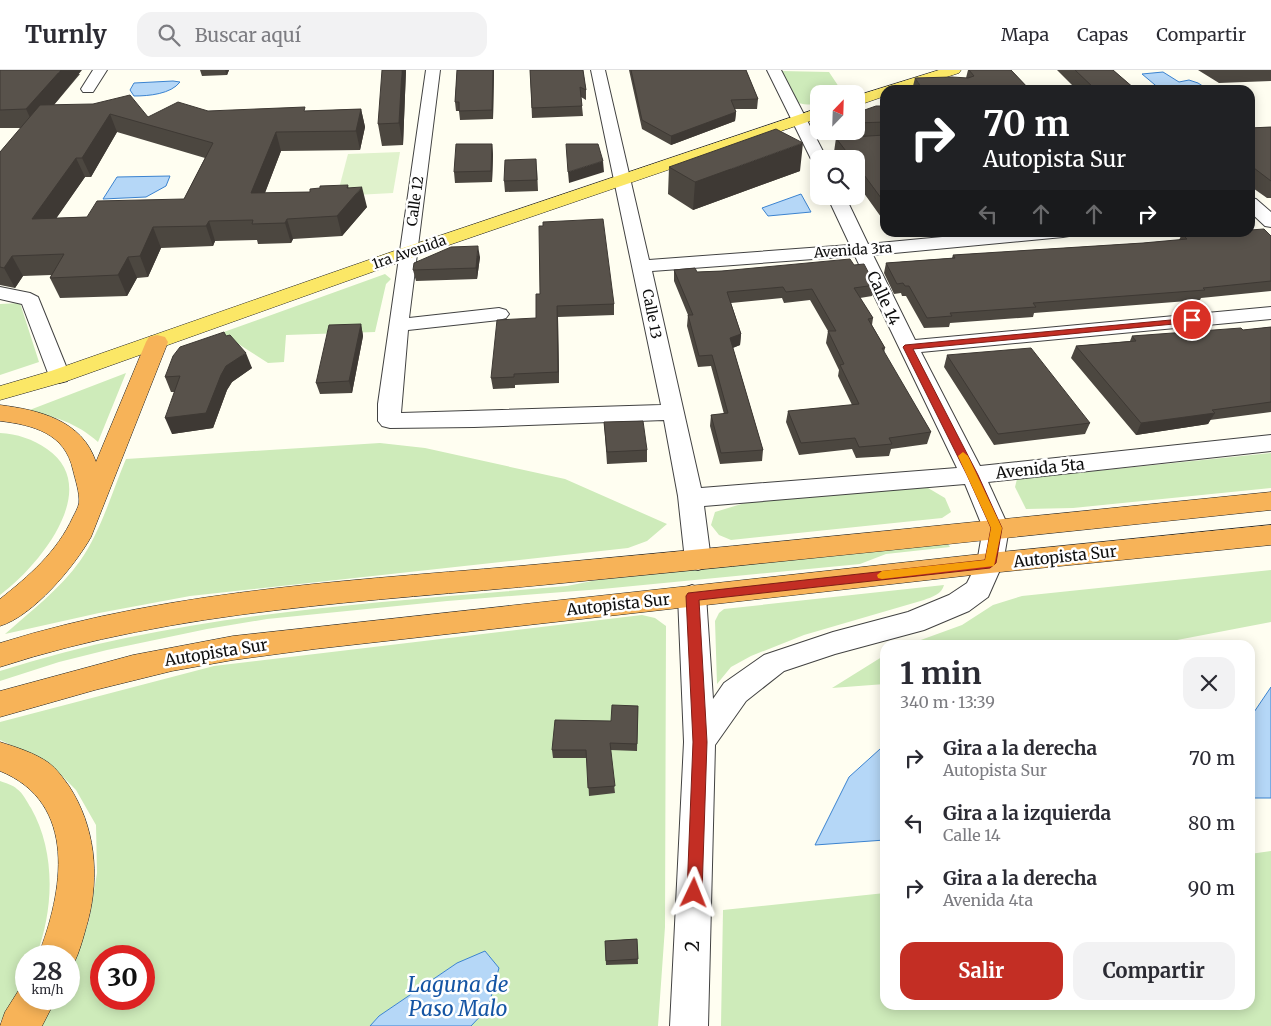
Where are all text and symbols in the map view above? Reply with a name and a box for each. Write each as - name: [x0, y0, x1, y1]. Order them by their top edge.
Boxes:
- search box: [137, 12, 487, 57]
- text: Turnly: [25, 19, 107, 50]
- icon: search: [155, 21, 183, 49]
- text: Buscar aquí: [195, 23, 301, 47]
- text: Mapa: [1001, 23, 1049, 46]
- text: Capas: [1077, 23, 1128, 46]
- text: Compartir: [1156, 23, 1246, 46]
- north arrow: [810, 85, 865, 140]
- map controls: [810, 85, 865, 205]
- text: 70 m: [983, 102, 1070, 146]
- icon: right: [900, 105, 965, 170]
- text: Autopista Sur: [983, 145, 1126, 173]
- button: search: [810, 150, 865, 205]
- street label: Calle 12: [403, 175, 427, 227]
- icon: left: [974, 200, 1002, 228]
- icon: ahead: [1027, 200, 1055, 228]
- icon: ahead: [1080, 200, 1108, 228]
- icon: right: [1133, 200, 1161, 228]
- street label: 1ra Avenida: [370, 231, 449, 273]
- street label: Avenida 3ra: [812, 238, 893, 262]
- street label: Calle 14: [863, 268, 905, 328]
- street label: Calle 13: [638, 288, 666, 340]
- pin: [1171, 299, 1213, 341]
- icon: arrive: [1178, 306, 1206, 334]
- street label: Avenida 5ta: [994, 453, 1086, 483]
- street label: Autopista Sur: [1011, 541, 1118, 571]
- street label: Autopista Sur: [564, 589, 671, 619]
- street label: Autopista Sur: [162, 634, 269, 670]
- text: 1 min: [900, 654, 982, 692]
- button: close: [1183, 657, 1235, 709]
- text: 340 m · 13:39: [900, 692, 995, 712]
- text: Gira a la derecha: [943, 736, 1097, 760]
- icon: right: [900, 744, 928, 772]
- text: 70 m: [1189, 746, 1235, 770]
- text: Autopista Sur: [943, 760, 1047, 780]
- text: Gira a la izquierda: [943, 801, 1111, 825]
- icon: left: [900, 809, 928, 837]
- text: 80 m: [1188, 811, 1235, 835]
- text: Calle 14: [943, 825, 1001, 845]
- position arrow: [667, 866, 719, 918]
- text: Gira a la derecha: [943, 866, 1097, 890]
- icon: right: [900, 874, 928, 902]
- text: 90 m: [1188, 876, 1235, 900]
- text: Avenida 4ta: [943, 890, 1033, 910]
- street label: 2: [680, 940, 704, 952]
- button: Salir: [900, 942, 1063, 1000]
- button: Compartir: [1073, 942, 1235, 1000]
- speed limit sign: 30: [90, 945, 155, 1010]
- text: 28: [32, 955, 63, 987]
- water label: Laguna de Paso Malo: [408, 971, 508, 1022]
- text: km/h: [32, 982, 63, 997]

